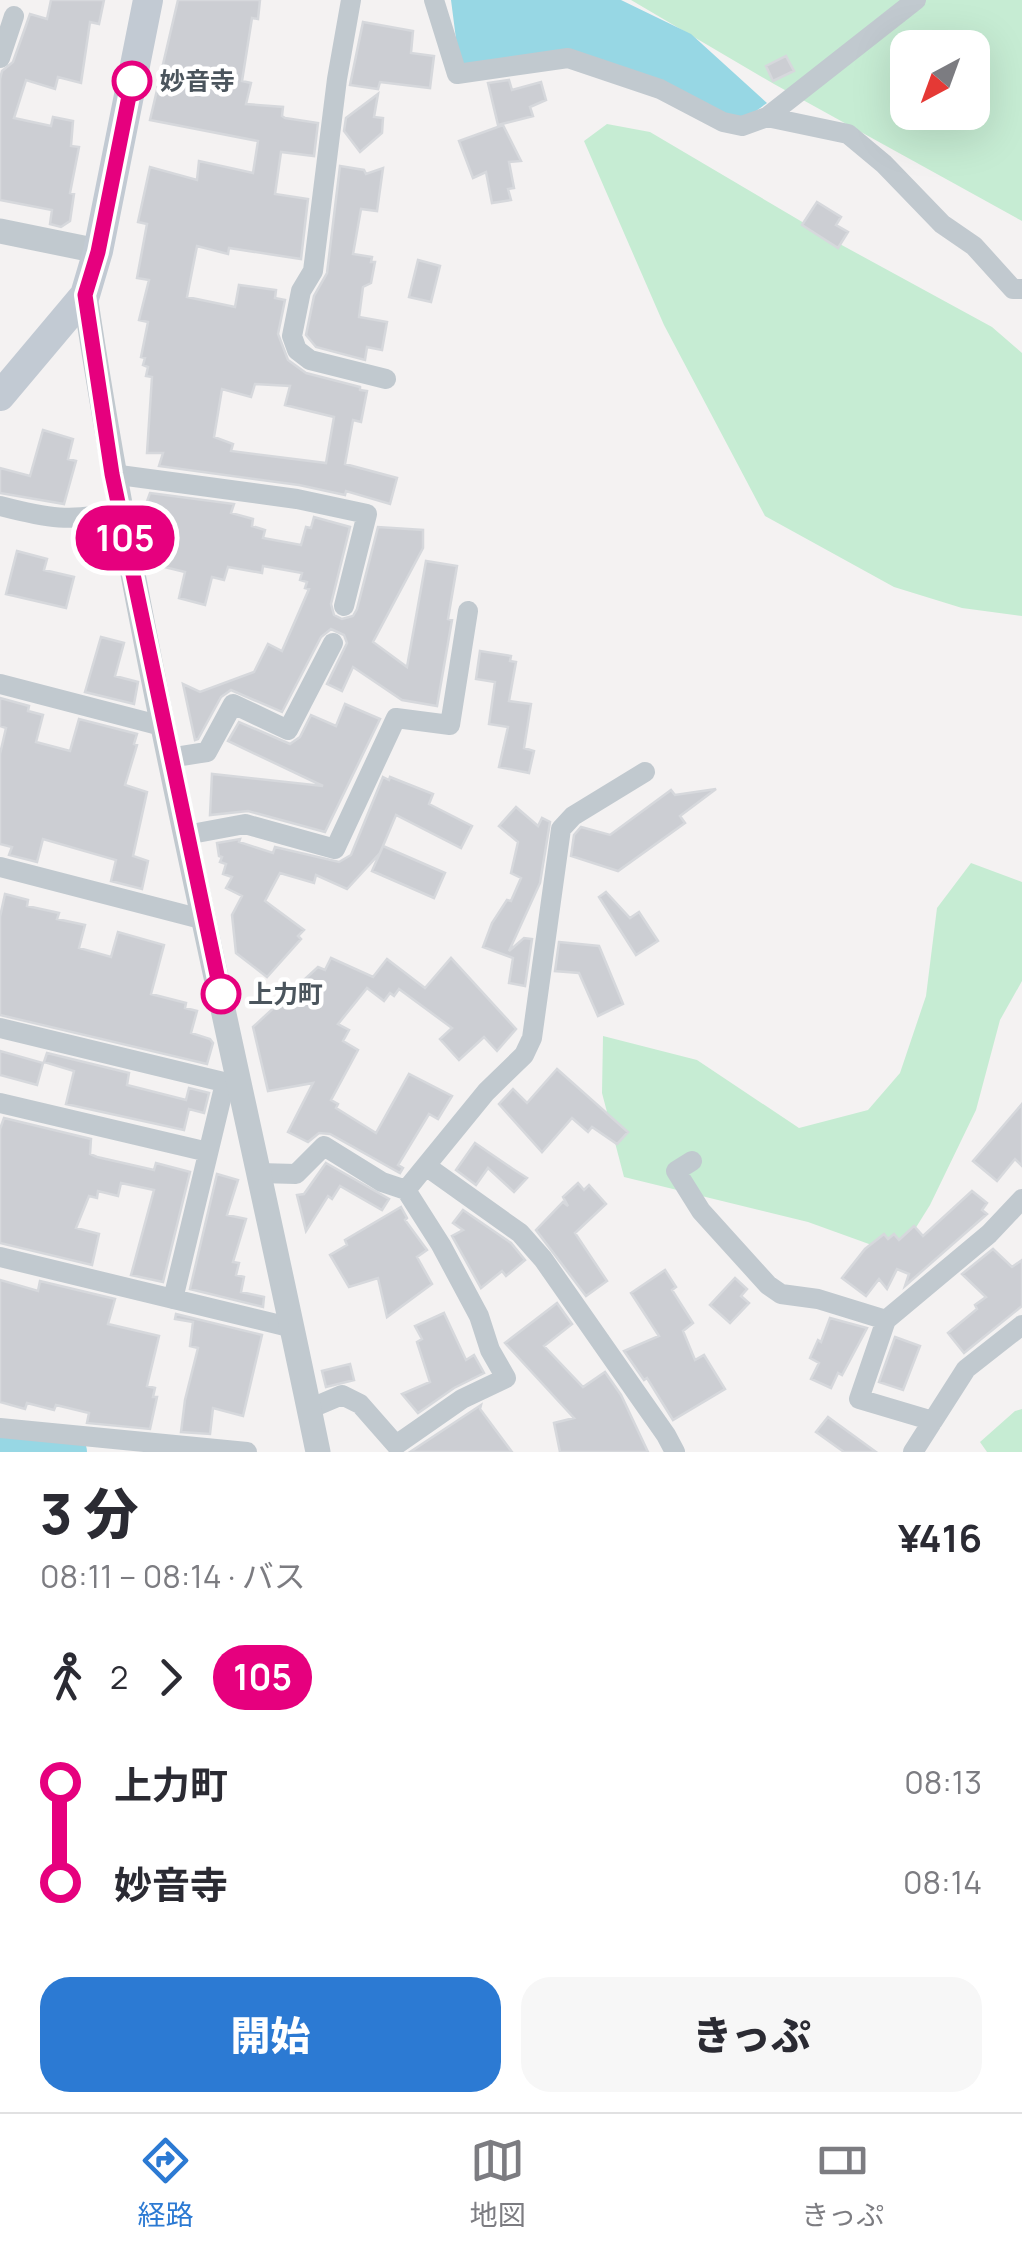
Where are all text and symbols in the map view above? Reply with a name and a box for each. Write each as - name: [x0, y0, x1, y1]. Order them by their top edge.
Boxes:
- north arrow: [890, 30, 990, 130]
- map controls: [890, 30, 990, 130]
- marker: 妙音寺: [113, 62, 151, 100]
- place label: 妙音寺: [160, 63, 235, 98]
- line badge: 105: [68, 506, 182, 570]
- text: 105: [96, 514, 154, 562]
- marker: 上力町: [202, 975, 240, 1013]
- place label: 上力町: [248, 976, 323, 1011]
- text: 3 分: [40, 1475, 139, 1551]
- text: ¥416: [898, 1511, 982, 1563]
- text: 08:11 – 08:14 · バス: [40, 1554, 306, 1598]
- icon: walk: [40, 1650, 95, 1705]
- icon: forward: [143, 1650, 198, 1705]
- text: 105: [233, 1653, 292, 1701]
- text: 2: [110, 1655, 128, 1699]
- text: 上力町: [114, 1758, 228, 1810]
- text: 08:13: [904, 1760, 982, 1804]
- text: 妙音寺: [114, 1858, 228, 1910]
- text: 08:14: [903, 1860, 982, 1904]
- button: 開始: [40, 1977, 501, 2092]
- button: きっぷ: [521, 1977, 982, 2092]
- tab: 経路: [138, 2133, 194, 2233]
- tab: 地図: [470, 2133, 526, 2233]
- tab: きっぷ: [801, 2133, 884, 2233]

